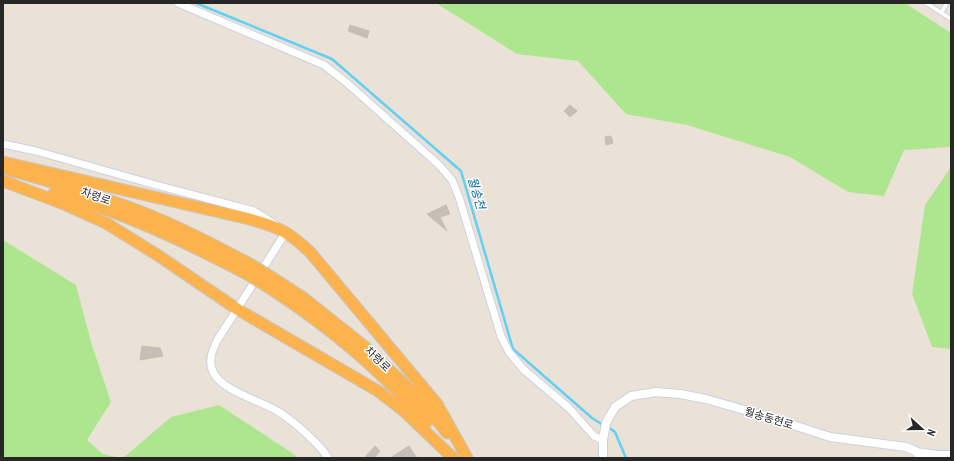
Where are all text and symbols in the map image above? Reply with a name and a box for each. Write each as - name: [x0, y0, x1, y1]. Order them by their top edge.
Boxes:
- water label: 월송천: [465, 175, 489, 213]
- street label: 차령로: [79, 184, 113, 208]
- street label: 차령로: [362, 343, 394, 375]
- street label: 월송동현로: [743, 404, 795, 432]
- north arrow: [902, 409, 942, 449]
- text: N: [924, 427, 939, 438]

